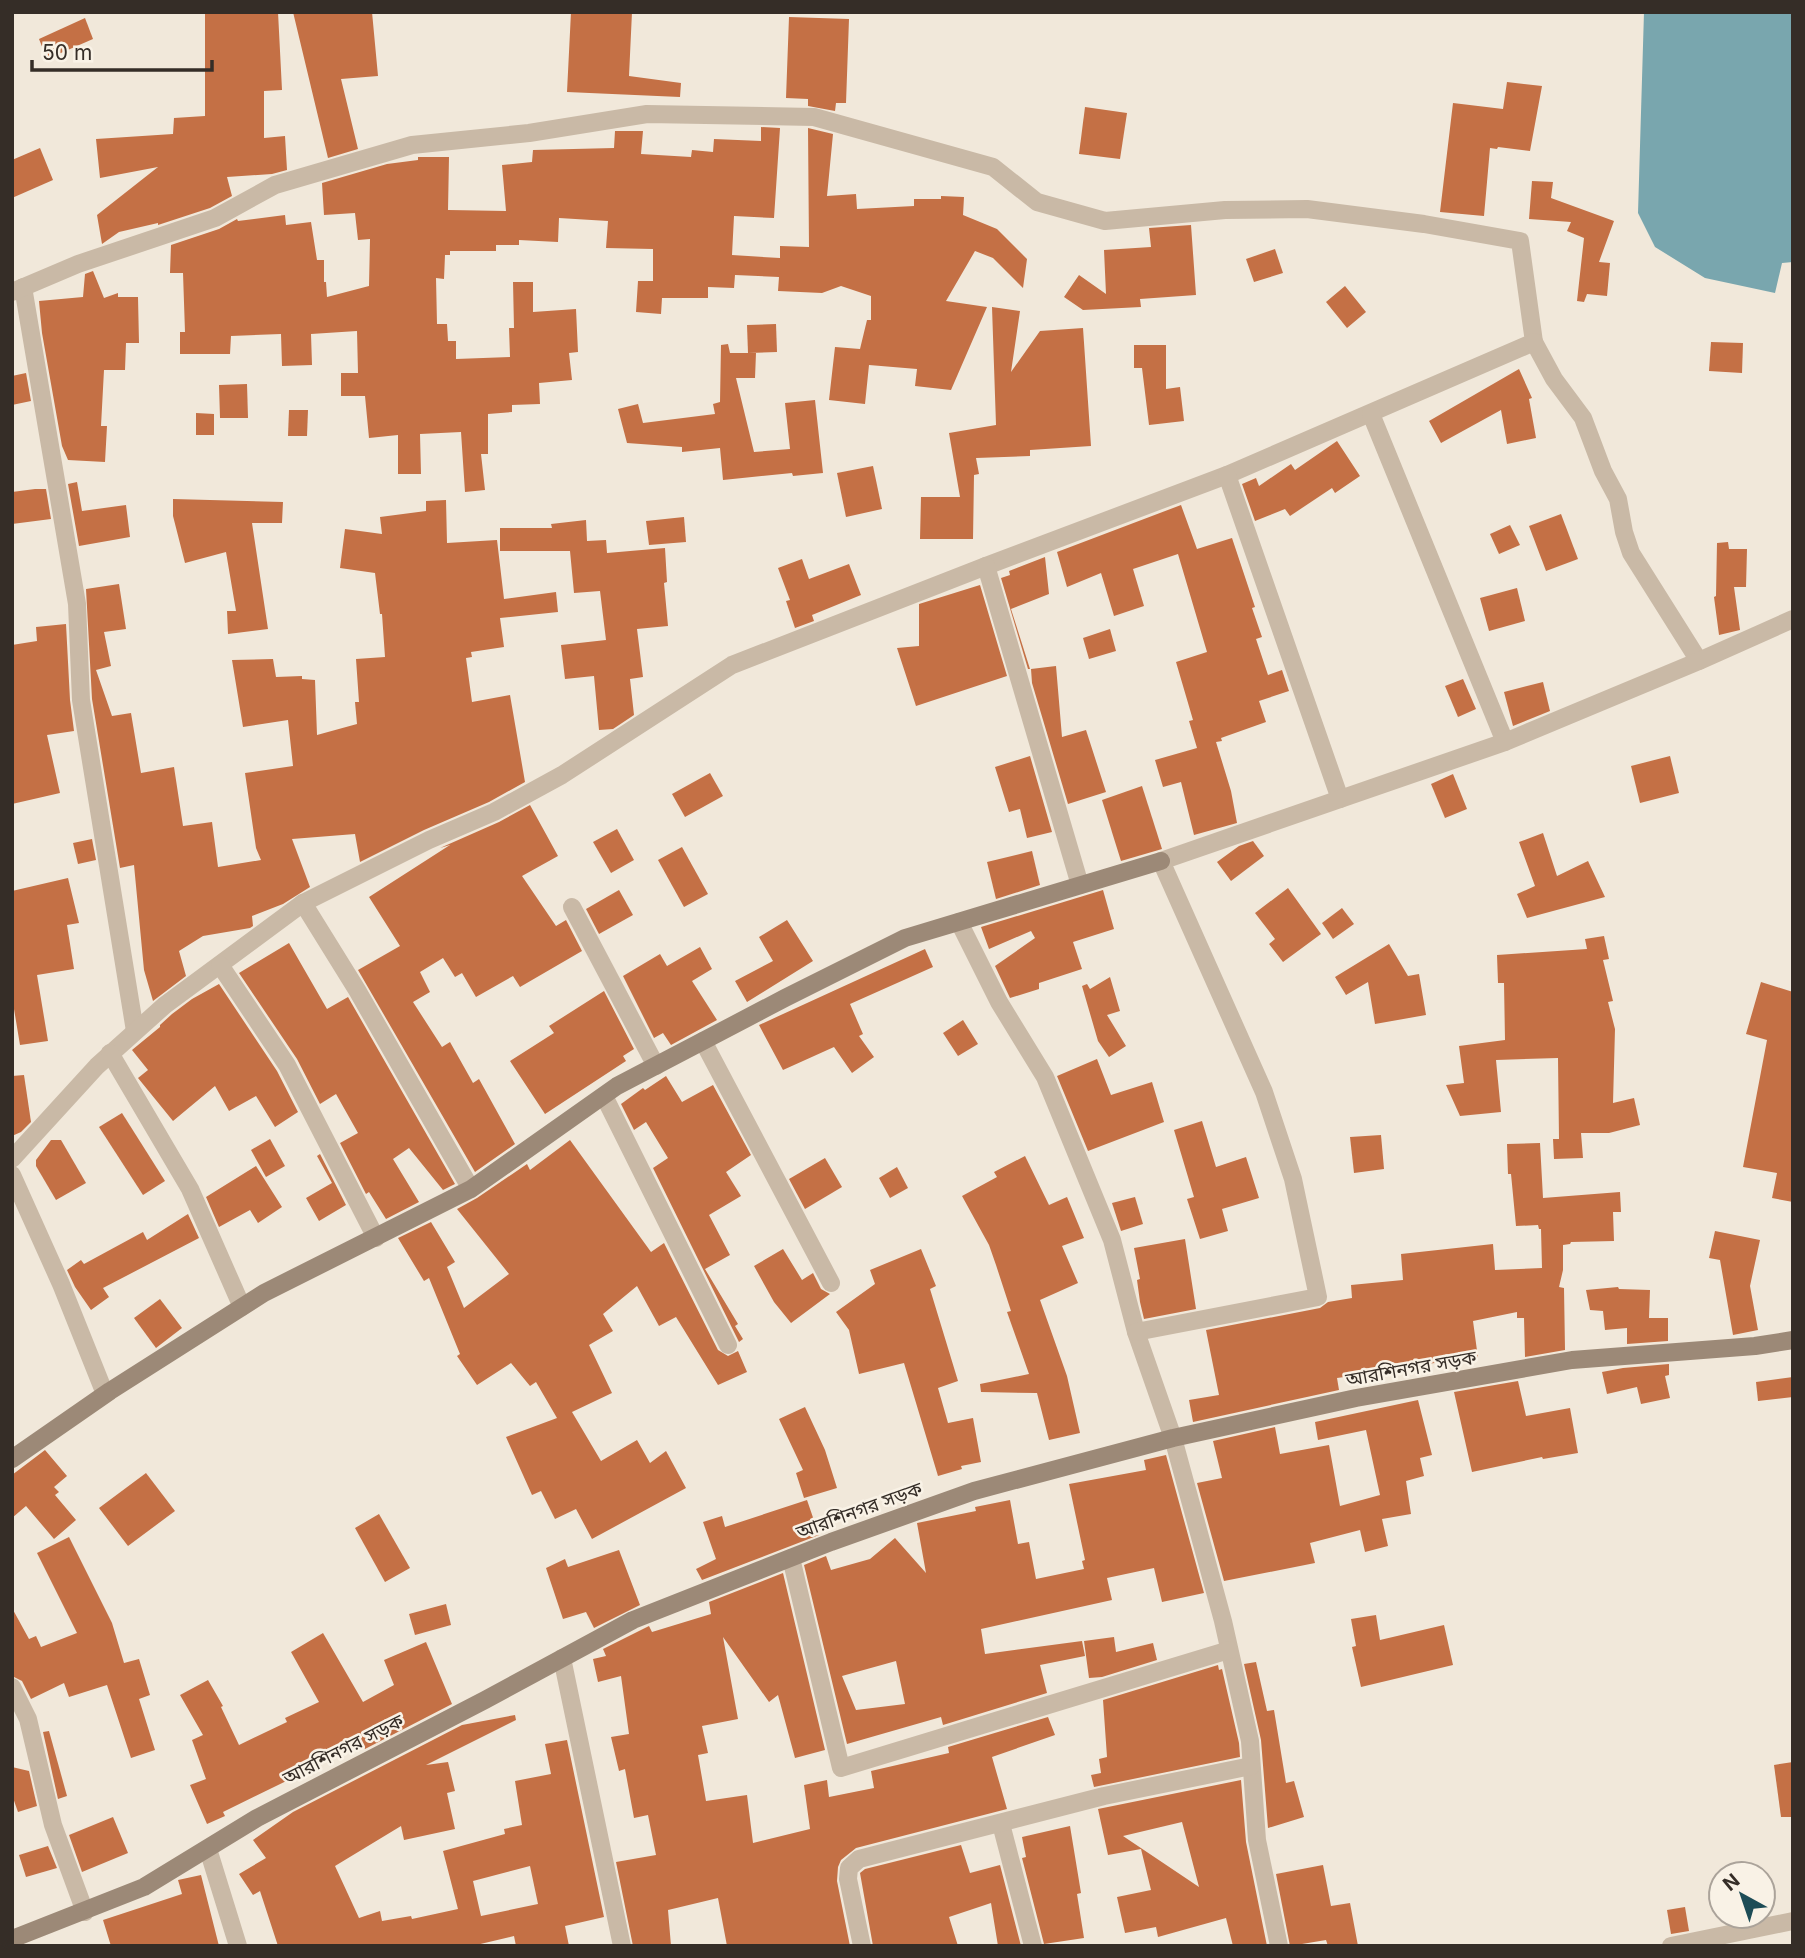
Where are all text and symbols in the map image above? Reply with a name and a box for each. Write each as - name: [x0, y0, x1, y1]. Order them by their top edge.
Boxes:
- scale bar: [32, 28, 212, 72]
- text: 50 m: [42, 40, 92, 65]
- street label: আরশিনগর সড়ক: [1343, 1346, 1479, 1391]
- street label: আরশিনগর সড়ক: [792, 1477, 926, 1544]
- street label: আরশিনগর সড়ক: [278, 1709, 408, 1790]
- north arrow: [1707, 1860, 1777, 1930]
- text: N: [1718, 1869, 1744, 1896]

